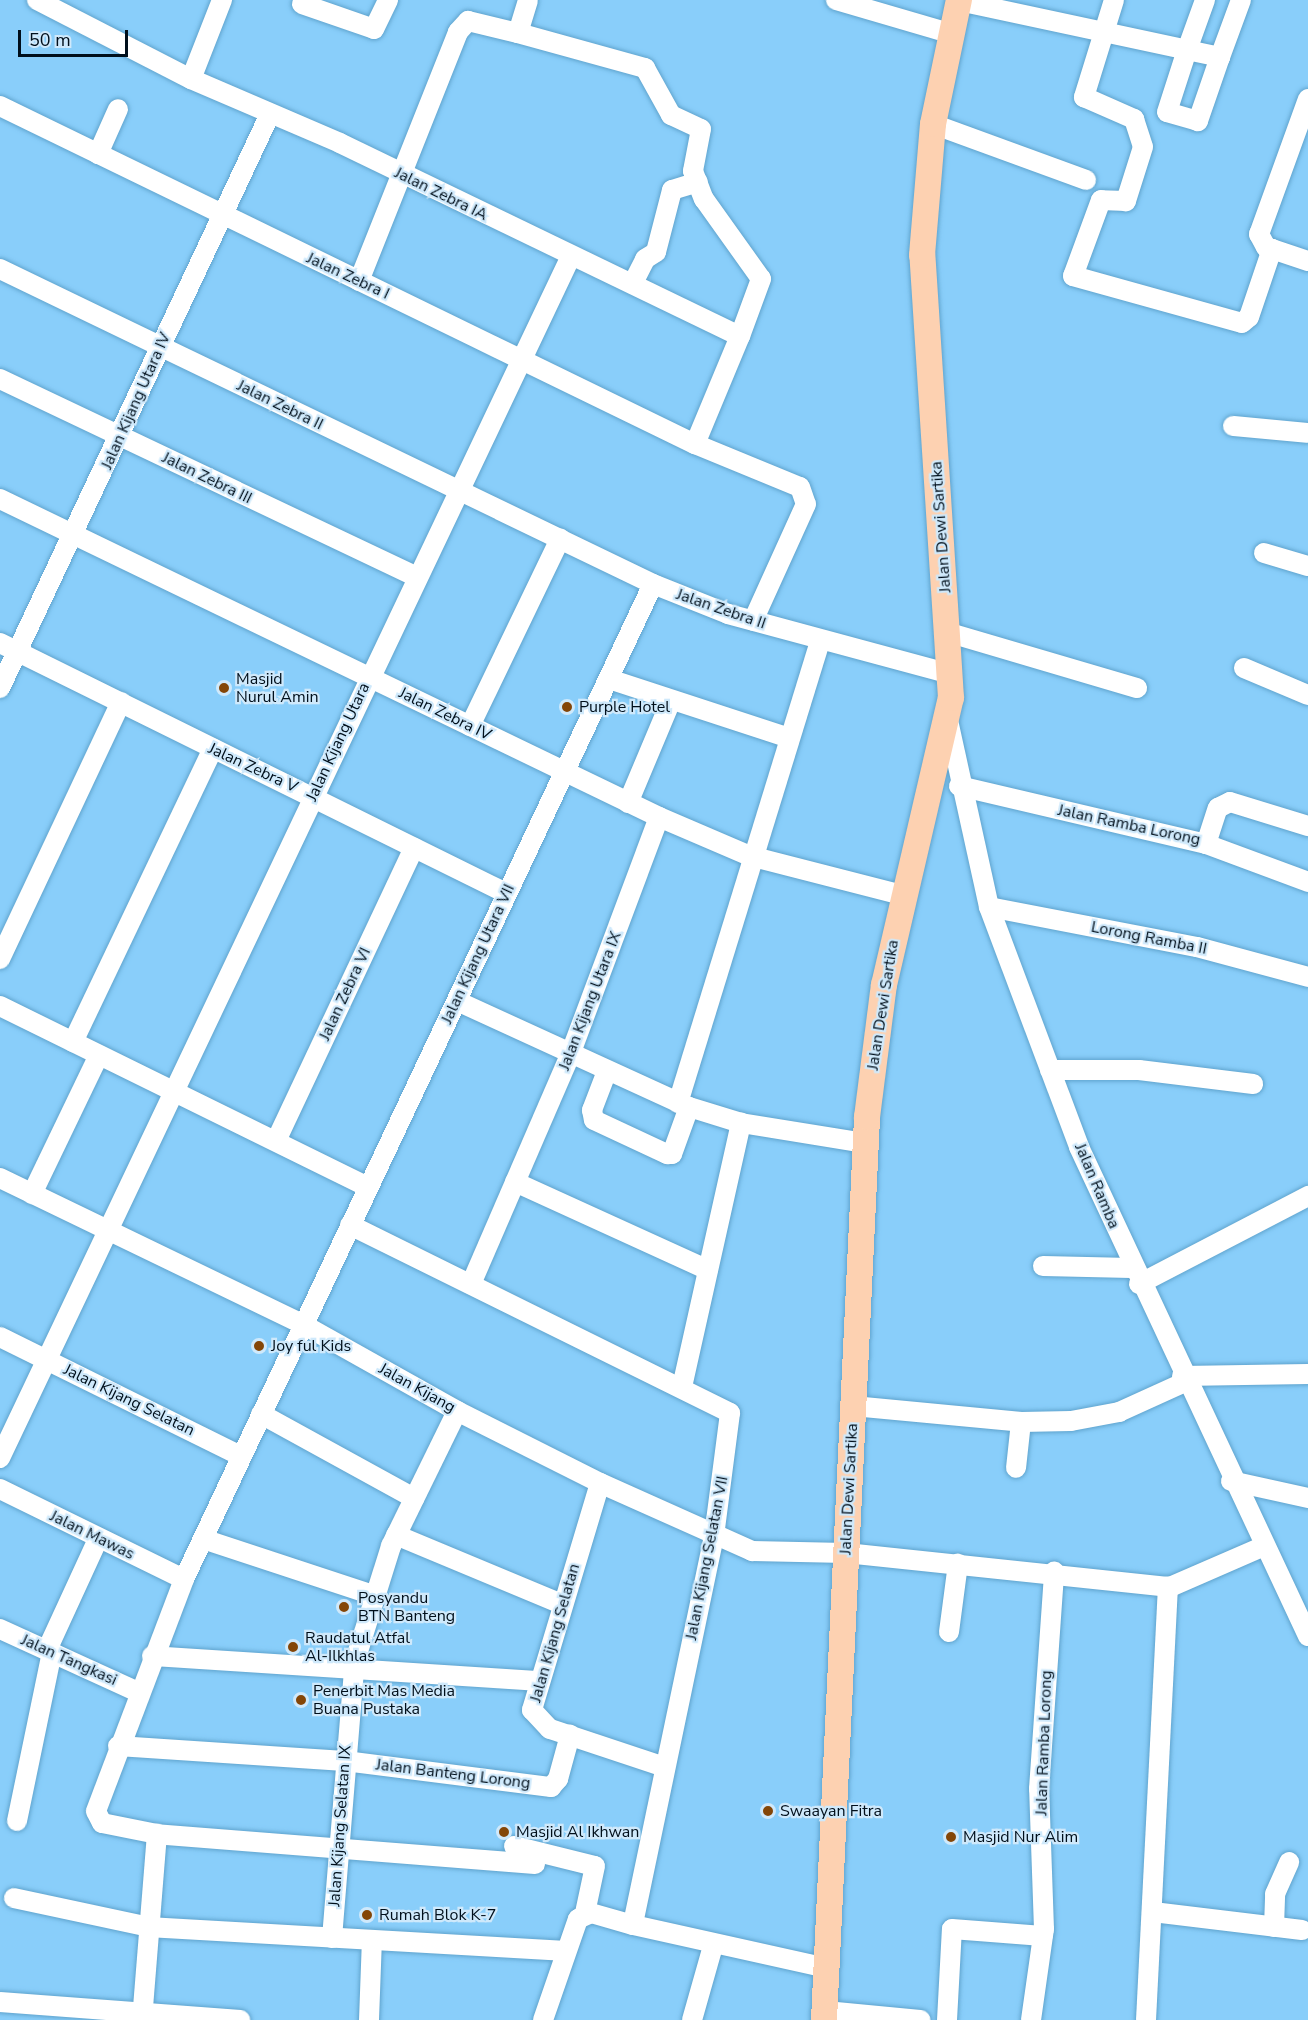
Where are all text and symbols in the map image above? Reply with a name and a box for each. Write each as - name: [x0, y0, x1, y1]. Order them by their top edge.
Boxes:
- scale bar: [21, 18, 130, 56]
- text: 50 m: [29, 28, 71, 52]
- street label: Jalan Zebra IA: [391, 163, 491, 225]
- street label: Jalan Zebra I: [303, 248, 393, 304]
- street label: Jalan Kijang Utara IV: [97, 330, 175, 472]
- street label: Jalan Zebra II: [234, 376, 326, 434]
- street label: Jalan Zebra III: [159, 448, 255, 508]
- street label: Jalan Dewi Sartika: [927, 461, 955, 593]
- street label: Jalan Zebra II: [674, 585, 768, 633]
- place label: Masjid Nurul Amin: [236, 669, 319, 707]
- street label: Jalan Kijang Utara: [302, 680, 374, 804]
- marker: Masjid Nurul Amin: [217, 681, 231, 695]
- street label: Jalan Zebra IV: [396, 683, 494, 745]
- place label: Purple Hotel: [579, 697, 670, 717]
- marker: Purple Hotel: [560, 700, 574, 714]
- street label: Jalan Zebra V: [205, 739, 301, 797]
- street label: Jalan Ramba Lorong: [1056, 801, 1202, 849]
- street label: Jalan Kijang Utara VII: [437, 881, 519, 1027]
- street label: Lorong Ramba II: [1089, 917, 1209, 959]
- street label: Jalan Kijang Utara IX: [555, 929, 625, 1073]
- street label: Jalan Dewi Sartika: [863, 938, 903, 1072]
- street label: Jalan Zebra VI: [315, 944, 375, 1044]
- street label: Jalan Ramba: [1070, 1140, 1124, 1232]
- place label: Joy ful Kids: [271, 1336, 351, 1356]
- marker: Joy ful Kids: [252, 1339, 266, 1353]
- street label: Jalan Kijang: [375, 1359, 459, 1417]
- street label: Jalan Kijang Selatan: [60, 1360, 198, 1440]
- street label: Jalan Dewi Sartika: [836, 1423, 862, 1555]
- street label: Jalan Kijang Selatan VII: [682, 1474, 732, 1642]
- street label: Jalan Mawas: [47, 1506, 137, 1564]
- street label: Jalan Kijang Selatan: [526, 1561, 584, 1705]
- place label: Posyandu BTN Banteng: [358, 1588, 455, 1626]
- marker: Posyandu BTN Banteng: [335, 1598, 353, 1616]
- place label: Raudatul Atfal Al-Ilkhlas: [305, 1628, 410, 1666]
- street label: Jalan Tangkasi: [18, 1630, 120, 1690]
- marker: Raudatul Atfal Al-Ilkhlas: [286, 1640, 300, 1654]
- street label: Jalan Ramba Lorong: [1032, 1670, 1056, 1816]
- place label: Penerbit Mas Media Buana Pustaka: [313, 1681, 455, 1719]
- marker: Penerbit Mas Media Buana Pustaka: [294, 1693, 308, 1707]
- street label: Jalan Kijang Selatan IX: [325, 1745, 355, 1907]
- street label: Jalan Banteng Lorong: [375, 1755, 531, 1793]
- place label: Swaayan Fitra: [780, 1801, 882, 1821]
- marker: Swaayan Fitra: [761, 1804, 775, 1818]
- place label: Masjid Al Ikhwan: [516, 1822, 639, 1842]
- marker: Masjid Al Ikhwan: [497, 1825, 511, 1839]
- place label: Masjid Nur Alim: [963, 1827, 1078, 1847]
- marker: Masjid Nur Alim: [944, 1830, 958, 1844]
- place label: Rumah Blok K-7: [379, 1905, 496, 1925]
- marker: Rumah Blok K-7: [360, 1908, 374, 1922]

